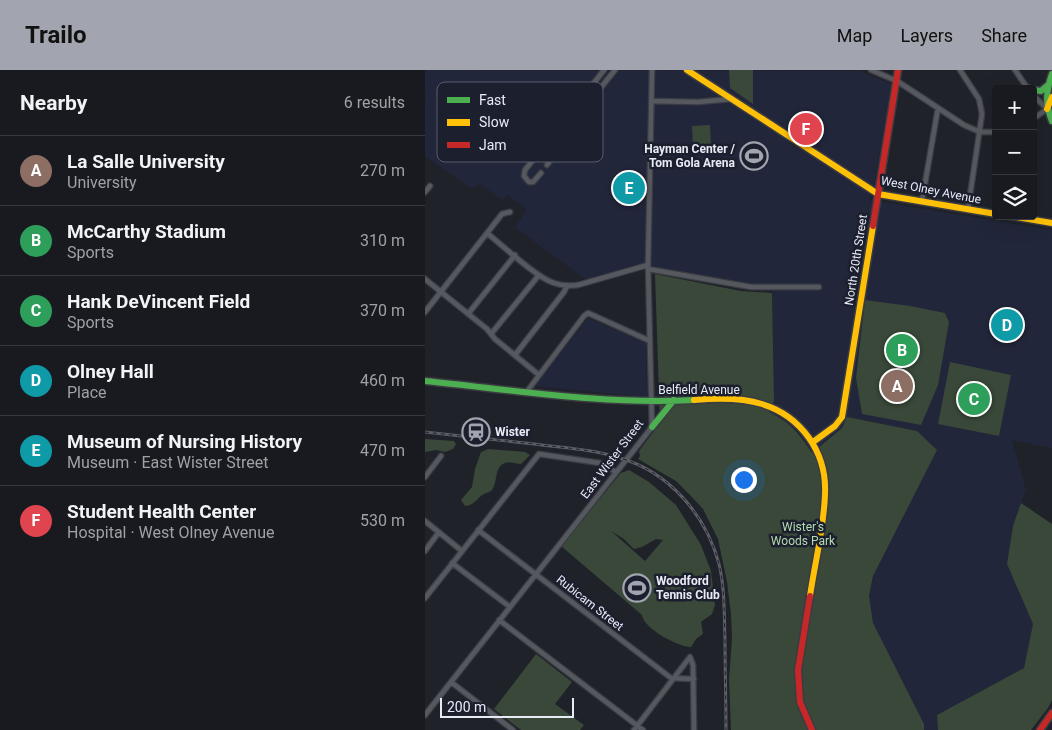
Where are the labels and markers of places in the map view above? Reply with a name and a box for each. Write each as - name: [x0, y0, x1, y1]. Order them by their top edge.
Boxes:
- pin: F: [790, 110, 822, 148]
- sports icon: Hayman Center / Tom Gola Arena: [739, 141, 769, 171]
- place label: Hayman Center / Tom Gola Arena: [644, 142, 736, 170]
- pin: E: [613, 169, 645, 207]
- pin: D: [991, 306, 1023, 344]
- pin: B: [886, 331, 918, 369]
- pin: A: [881, 367, 913, 405]
- pin: C: [958, 380, 990, 418]
- station icon: Wister: [461, 417, 491, 447]
- place label: Wister: [495, 425, 530, 439]
- sports icon: Woodford Tennis Club: [622, 573, 652, 603]
- place label: Woodford Tennis Club: [656, 574, 720, 602]

